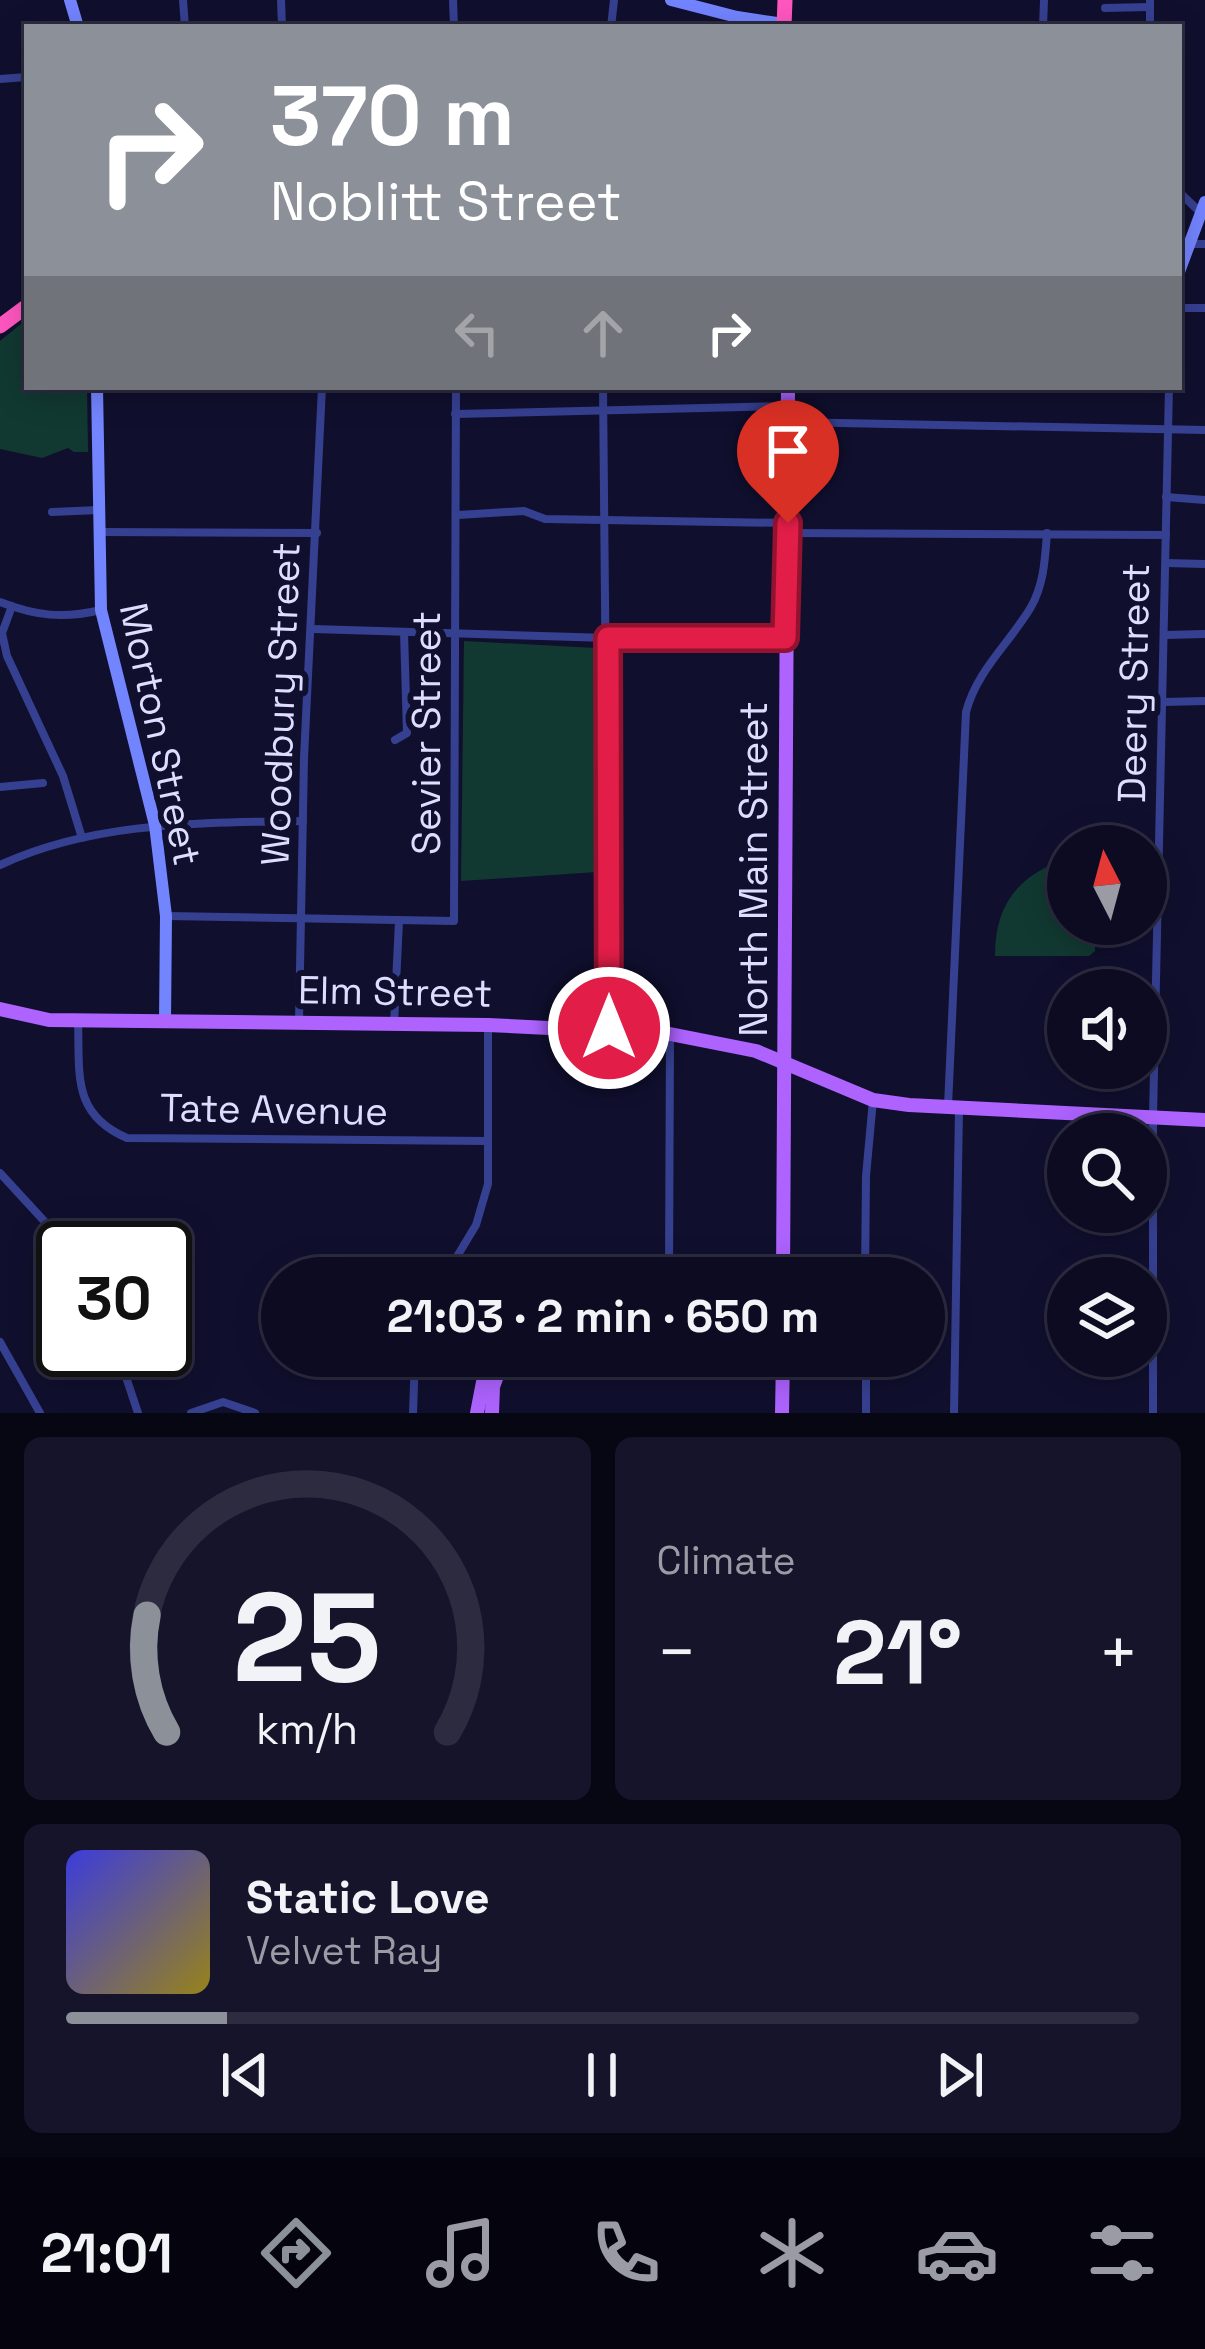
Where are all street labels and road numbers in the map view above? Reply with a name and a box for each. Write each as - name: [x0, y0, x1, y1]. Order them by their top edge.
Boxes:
- street label: Woodbury Street: [250, 541, 311, 867]
- street label: Deery Street: [1107, 563, 1160, 803]
- street label: Morton Street: [109, 598, 212, 870]
- street label: Sevier Street: [402, 611, 451, 855]
- street label: North Main Street: [729, 701, 778, 1037]
- street label: Elm Street: [297, 965, 493, 1018]
- street label: Tate Avenue: [159, 1083, 389, 1136]

